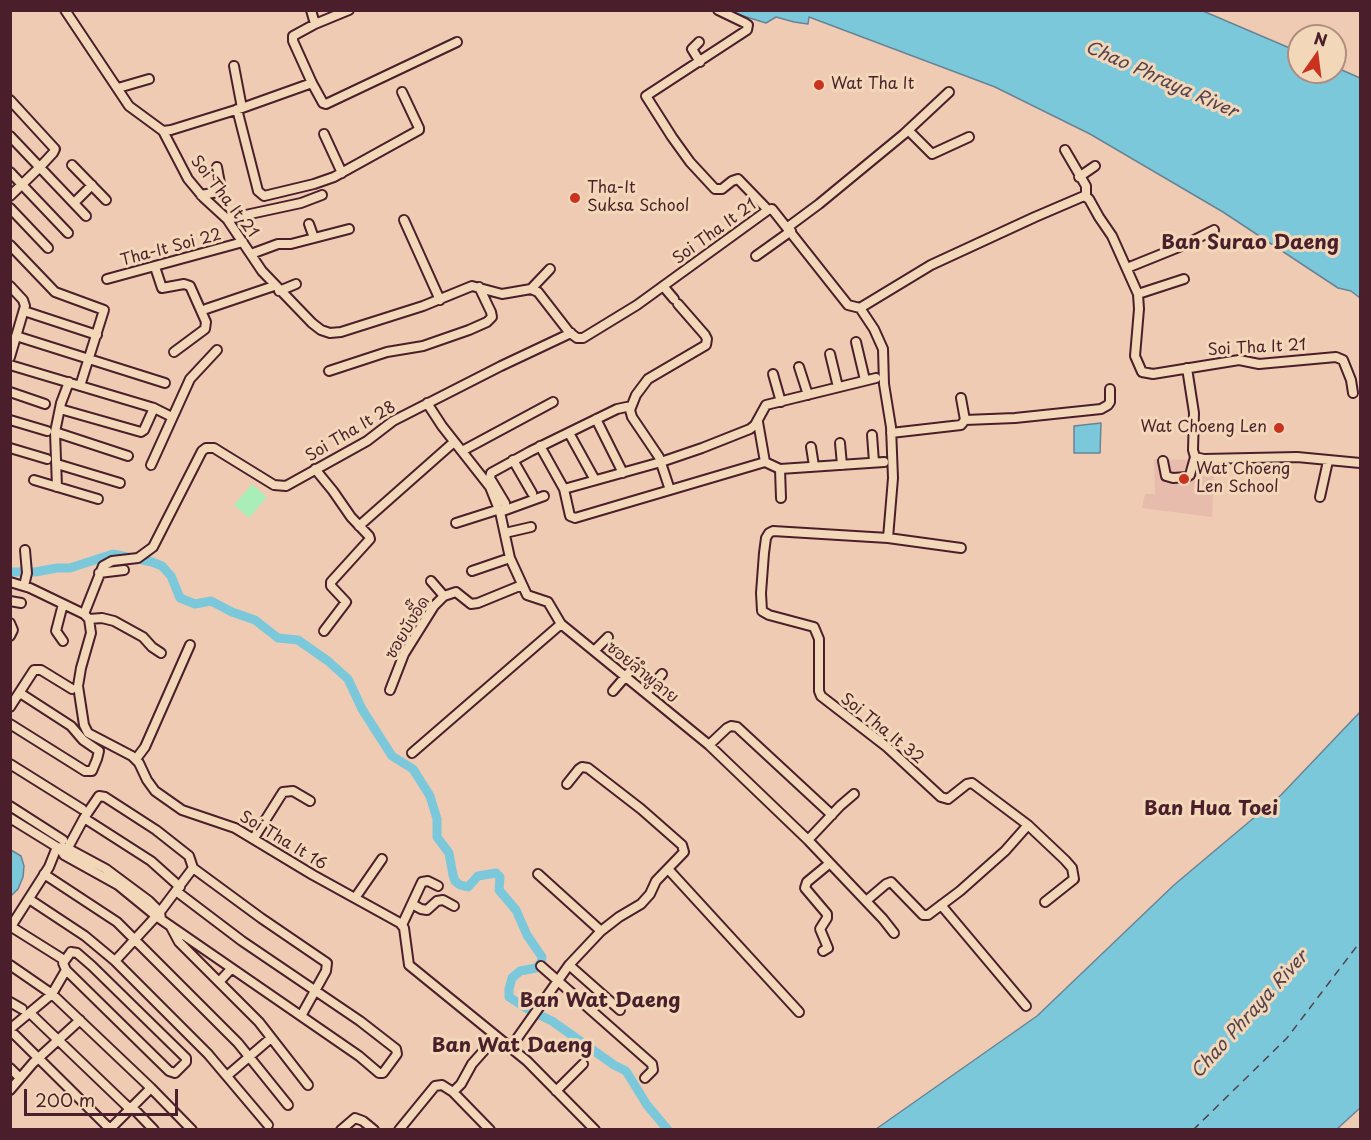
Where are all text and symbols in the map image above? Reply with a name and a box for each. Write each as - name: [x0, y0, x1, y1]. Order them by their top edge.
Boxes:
- north arrow: [1287, 24, 1347, 84]
- text: N: [1312, 25, 1330, 52]
- water label: Chao Phraya River: [1082, 37, 1240, 123]
- place label: Wat Tha It: [831, 75, 914, 95]
- marker: Wat Tha It: [812, 78, 826, 92]
- street label: Soi Tha It 21: [186, 152, 262, 242]
- place label: Tha-It Suksa School: [587, 179, 689, 217]
- marker: Tha-It Suksa School: [568, 191, 582, 205]
- street label: Soi Tha It 21: [669, 195, 761, 269]
- street label: Tha-It Soi 22: [118, 225, 224, 271]
- district label: Ban Surao Daeng: [1161, 231, 1339, 255]
- street label: Soi Tha It 21: [1207, 336, 1307, 360]
- street label: Soi Tha It 28: [303, 398, 399, 466]
- place label: Wat Choeng Len: [1140, 418, 1267, 438]
- marker: Wat Choeng Len: [1272, 421, 1286, 435]
- place label: Wat Choeng Len School: [1196, 460, 1290, 498]
- marker: Wat Choeng Len School: [1177, 472, 1191, 486]
- street label: ซอยบังอี๊ด: [382, 593, 434, 663]
- street label: ซอยลำพูลาย: [602, 638, 682, 708]
- street label: Soi Tha It 32: [836, 690, 928, 768]
- district label: Ban Hua Toei: [1144, 797, 1278, 821]
- street label: Soi Tha It 16: [236, 807, 330, 875]
- water label: Chao Phraya River: [1187, 947, 1313, 1083]
- district label: Ban Wat Daeng: [520, 989, 680, 1013]
- district label: Ban Wat Daeng: [432, 1034, 592, 1058]
- scale bar: [27, 1077, 182, 1115]
- text: 200 m: [35, 1086, 95, 1113]

